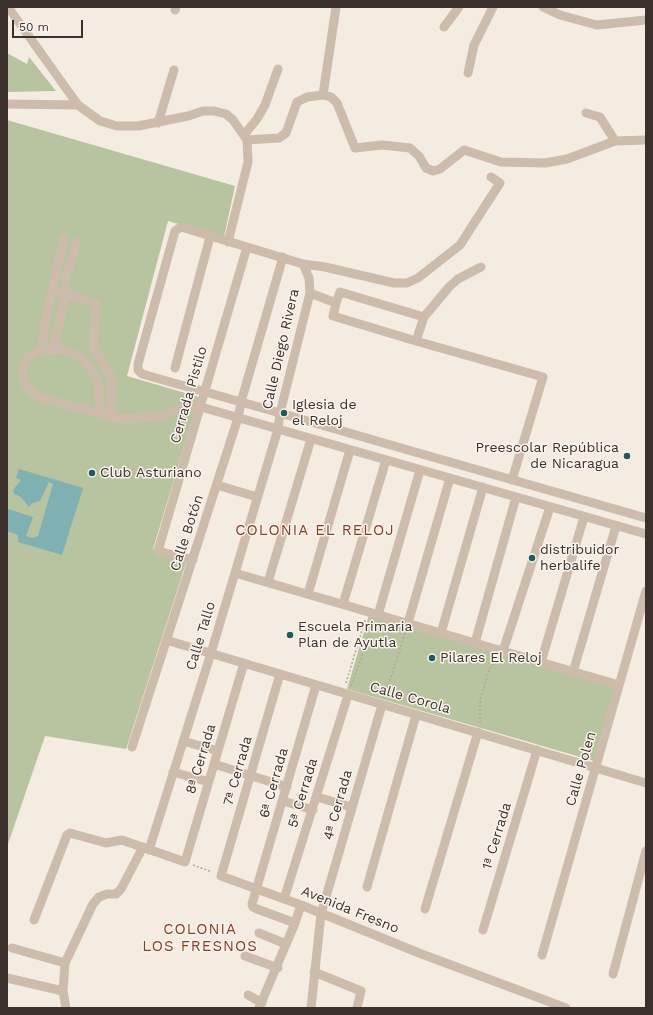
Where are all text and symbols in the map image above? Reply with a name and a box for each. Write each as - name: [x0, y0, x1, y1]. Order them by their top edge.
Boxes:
- scale bar: [14, 12, 85, 38]
- text: 50 m: [19, 20, 49, 34]
- street label: Calle Diego Rivera: [259, 287, 303, 411]
- street label: Cerrada Pistilo: [167, 345, 211, 445]
- place label: Iglesia de el Reloj: [292, 397, 356, 430]
- marker: Iglesia de el Reloj: [279, 408, 289, 418]
- place label: Preescolar República de Nicaragua: [475, 440, 619, 472]
- marker: Preescolar República de Nicaragua: [622, 451, 632, 461]
- place label: Club Asturiano: [100, 465, 202, 481]
- marker: Club Asturiano: [87, 468, 97, 478]
- street label: Calle Botón: [167, 493, 207, 573]
- district label: COLONIA EL RELOJ: [235, 522, 395, 540]
- place label: distribuidor herbalife: [540, 542, 619, 574]
- marker: distribuidor herbalife: [527, 553, 537, 563]
- street label: Calle Tallo: [183, 600, 219, 672]
- place label: Escuela Primaria Plan de Ayutla: [298, 619, 412, 652]
- marker: Escuela Primaria Plan de Ayutla: [285, 630, 295, 640]
- place label: Pilares El Reloj: [440, 650, 542, 666]
- marker: Pilares El Reloj: [427, 653, 437, 663]
- street label: Calle Corola: [368, 678, 452, 718]
- street label: 8ª Cerrada: [182, 722, 220, 796]
- street label: Calle Polen: [562, 730, 600, 808]
- street label: 7ª Cerrada: [220, 734, 256, 808]
- street label: 6ª Cerrada: [256, 746, 292, 820]
- street label: 5ª Cerrada: [284, 756, 322, 830]
- street label: 4ª Cerrada: [320, 768, 356, 842]
- street label: 1ª Cerrada: [479, 800, 515, 872]
- street label: Avenida Fresno: [299, 883, 401, 937]
- district label: COLONIA LOS FRESNOS: [142, 921, 258, 956]

